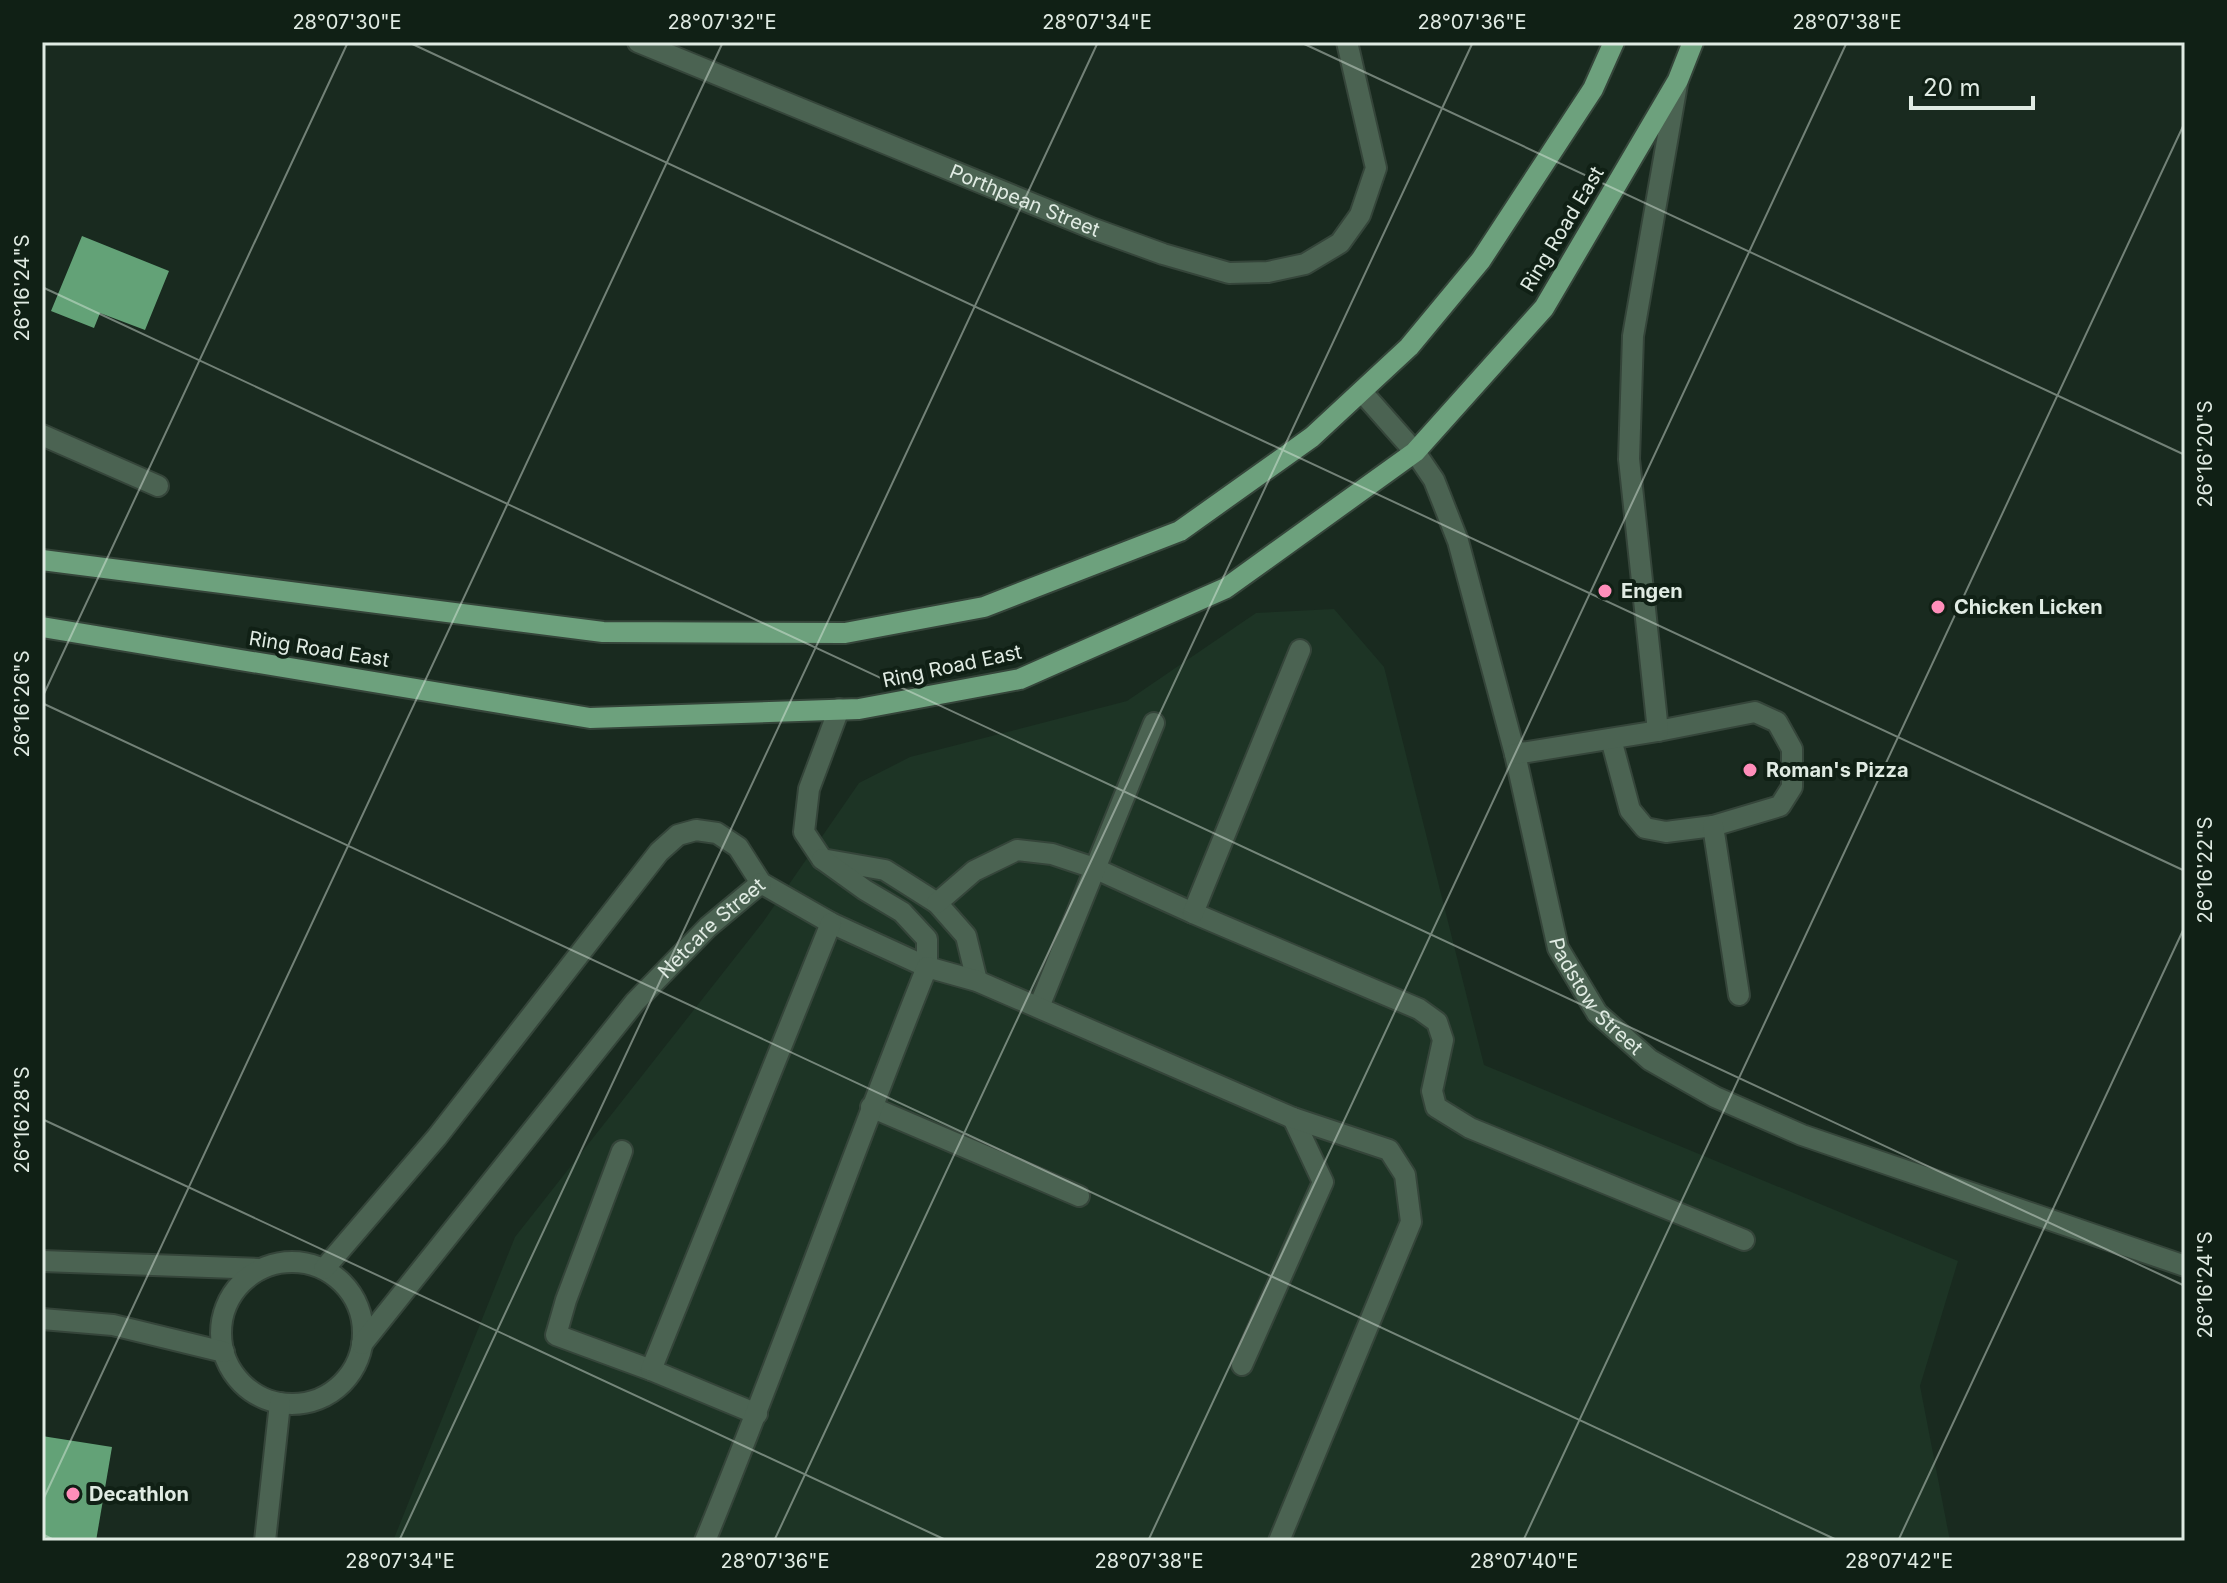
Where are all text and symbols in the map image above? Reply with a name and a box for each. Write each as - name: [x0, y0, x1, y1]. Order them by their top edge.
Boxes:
- text: 28°07'30"E: [292, 10, 402, 34]
- text: 28°07'32"E: [668, 10, 776, 34]
- text: 28°07'34"E: [1042, 10, 1152, 34]
- text: 28°07'36"E: [1417, 10, 1527, 34]
- text: 28°07'38"E: [1793, 10, 1902, 34]
- scale bar: [1911, 60, 2033, 110]
- text: 20 m: [1923, 73, 1981, 102]
- street label: Porthpean Street: [946, 159, 1103, 242]
- street label: Ring Road East: [1515, 162, 1609, 296]
- text: 26°16'24"S: [10, 234, 34, 342]
- text: 26°16'20"S: [2193, 400, 2217, 508]
- place label: Engen: [1621, 579, 1683, 603]
- marker: Engen: [1596, 582, 1614, 600]
- place label: Chicken Licken: [1954, 595, 2103, 619]
- marker: Chicken Licken: [1929, 598, 1947, 616]
- street label: Ring Road East: [247, 626, 391, 672]
- street label: Ring Road East: [880, 639, 1024, 692]
- text: 26°16'26"S: [10, 651, 34, 758]
- place label: Roman's Pizza: [1766, 758, 1909, 782]
- marker: Roman's Pizza: [1741, 761, 1759, 779]
- text: 26°16'22"S: [2193, 817, 2217, 923]
- street label: Netcare Street: [653, 873, 770, 983]
- street label: Padstow Street: [1544, 935, 1648, 1060]
- text: 26°16'28"S: [10, 1067, 34, 1173]
- text: 26°16'24"S: [2193, 1231, 2217, 1339]
- place label: Decathlon: [89, 1482, 189, 1506]
- marker: Decathlon: [64, 1485, 82, 1503]
- text: 28°07'34"E: [345, 1549, 455, 1573]
- text: 28°07'36"E: [720, 1549, 830, 1573]
- text: 28°07'38"E: [1095, 1549, 1204, 1573]
- text: 28°07'40"E: [1470, 1549, 1578, 1573]
- text: 28°07'42"E: [1845, 1549, 1953, 1573]

